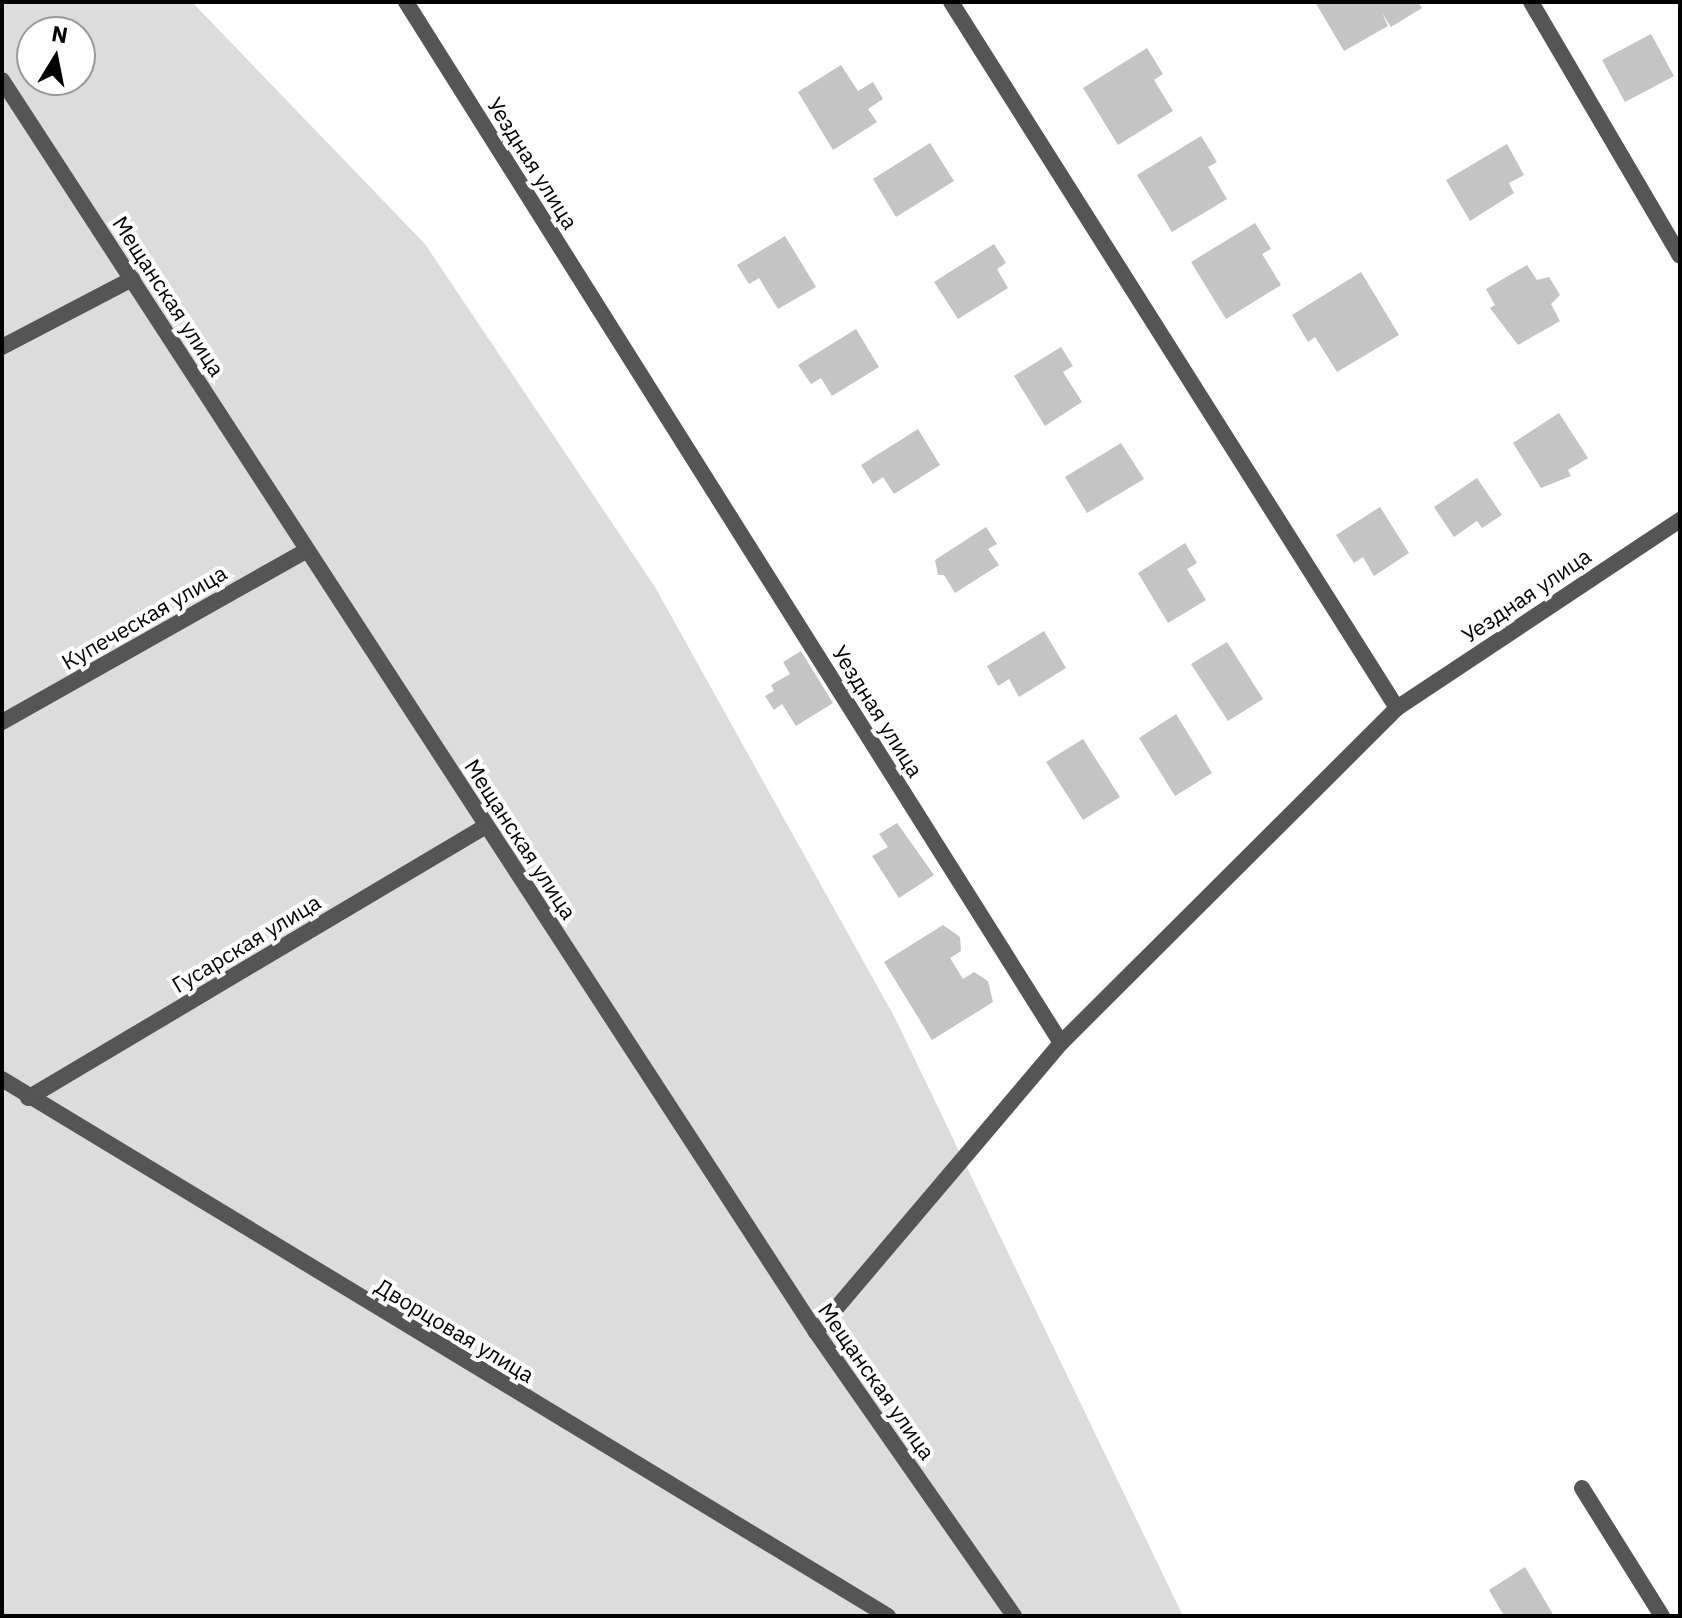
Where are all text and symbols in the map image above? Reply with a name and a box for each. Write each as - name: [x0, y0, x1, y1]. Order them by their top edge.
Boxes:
- north arrow: [16, 16, 96, 96]
- text: N: [50, 18, 70, 50]
- street label: Уездная улица: [482, 92, 584, 234]
- street label: Мещанская улица: [107, 211, 231, 381]
- street label: Уездная улица: [1456, 542, 1596, 648]
- street label: Купеческая улица: [57, 559, 231, 675]
- street label: Уездная улица: [827, 640, 929, 782]
- street label: Мещанская улица: [459, 754, 583, 924]
- street label: Гусарская улица: [167, 888, 325, 998]
- street label: Дворцовая улица: [371, 1272, 539, 1388]
- street label: Мещанская улица: [813, 1298, 941, 1464]

